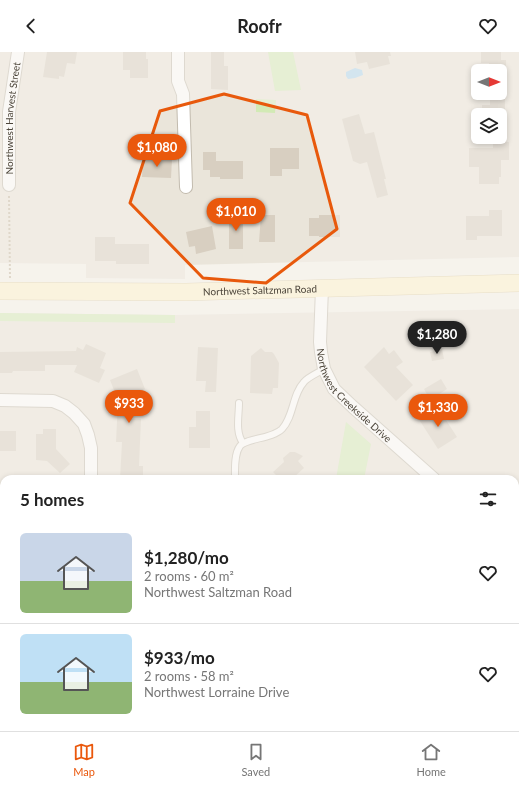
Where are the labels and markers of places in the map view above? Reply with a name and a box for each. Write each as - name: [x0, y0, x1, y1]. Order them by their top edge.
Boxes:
- pin: $1,080: [124, 134, 190, 168]
- pin: $1,010: [203, 198, 269, 232]
- pin: $1,280: [404, 321, 470, 355]
- pin: $933: [105, 390, 153, 424]
- pin: $1,330: [405, 394, 471, 428]

